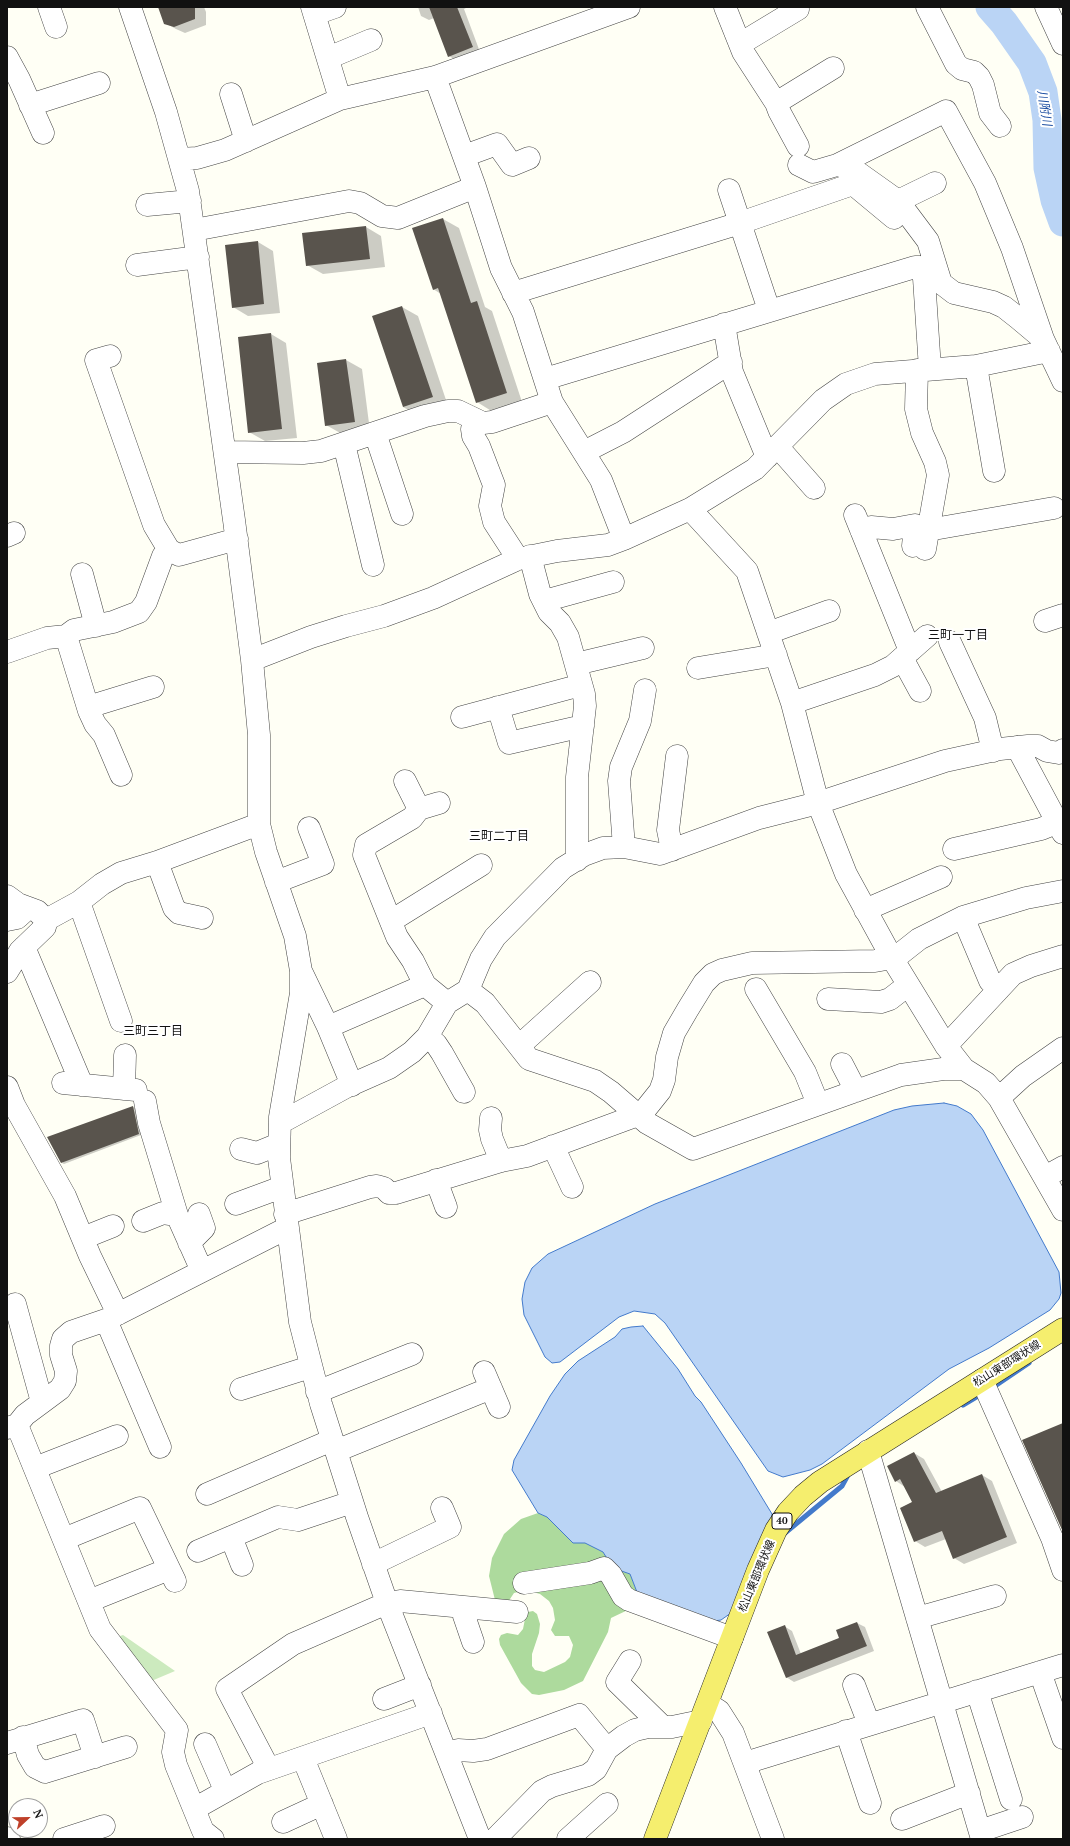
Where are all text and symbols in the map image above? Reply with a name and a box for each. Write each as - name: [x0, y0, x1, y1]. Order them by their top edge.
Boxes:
- water label: 川附川: [1034, 89, 1054, 127]
- district label: 三町一丁目: [928, 629, 988, 643]
- district label: 三町二丁目: [469, 830, 529, 844]
- district label: 三町三丁目: [123, 1025, 183, 1039]
- street label: 松山東部環状線: [971, 1338, 1043, 1390]
- road number: 40: [772, 1513, 792, 1529]
- street label: 松山東部環状線: [736, 1538, 778, 1614]
- north arrow: [8, 1798, 48, 1838]
- text: N: [30, 1807, 46, 1820]

